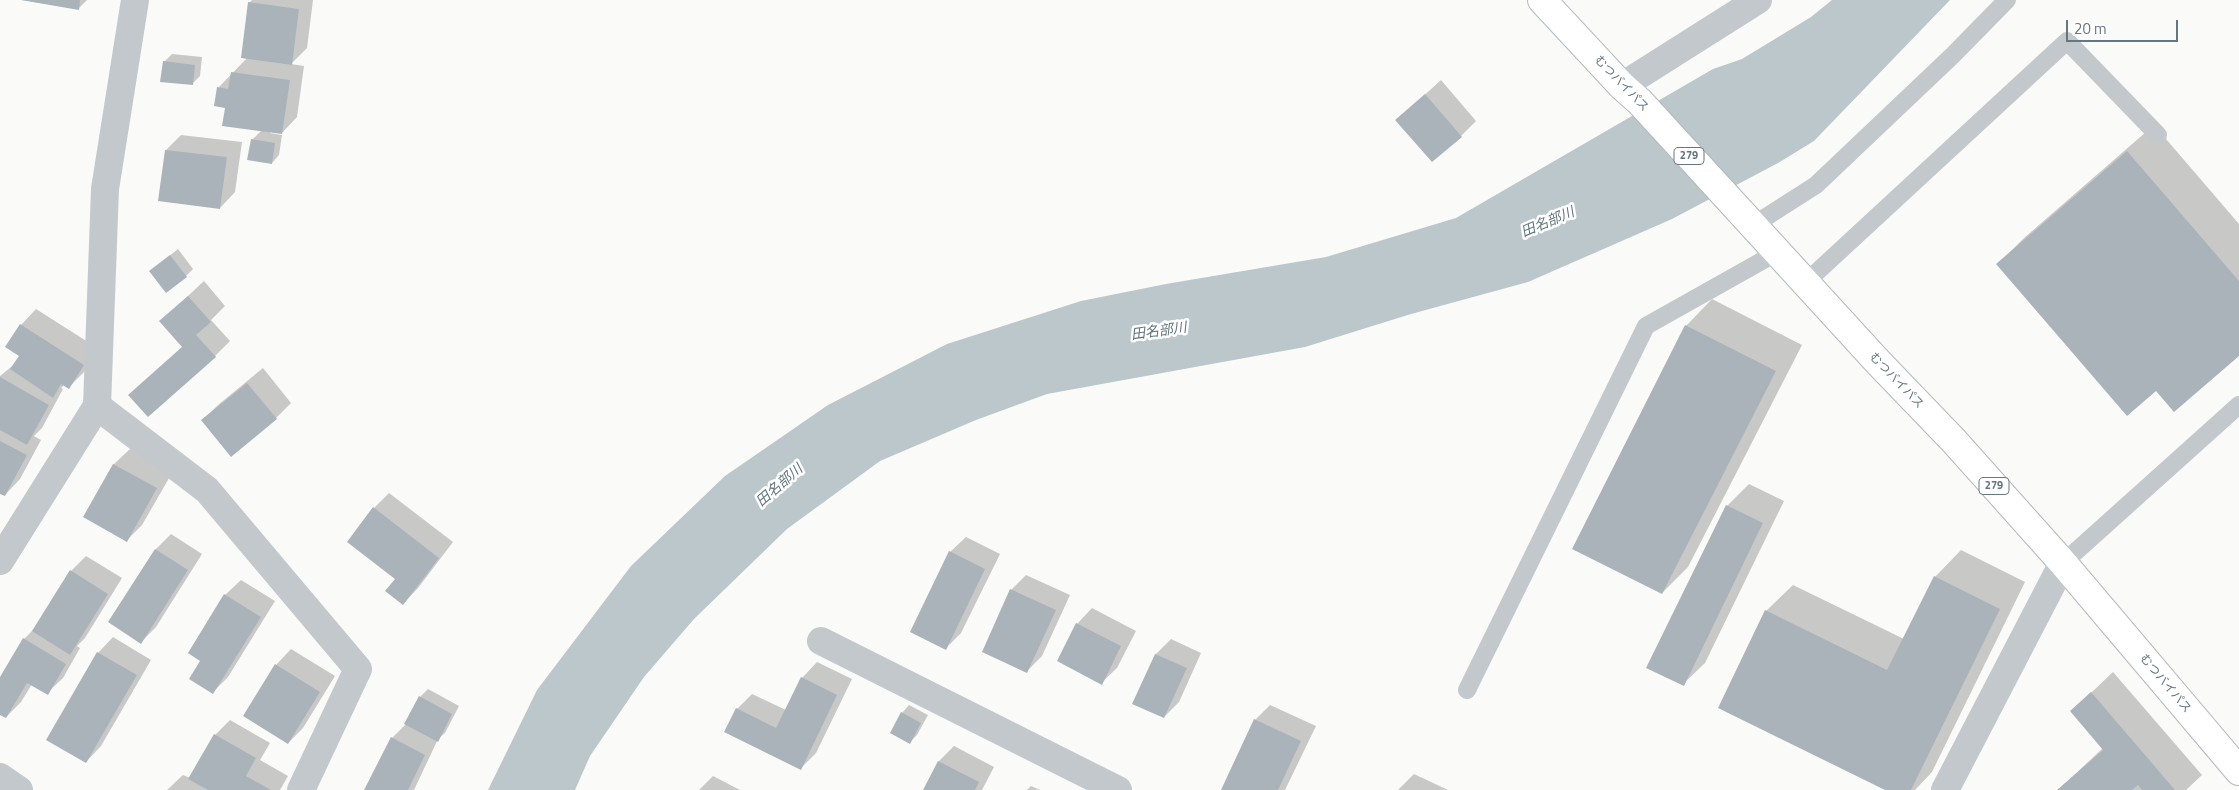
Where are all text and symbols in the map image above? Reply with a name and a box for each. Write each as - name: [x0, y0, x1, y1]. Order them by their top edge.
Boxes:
- scale bar: [2069, 10, 2182, 42]
- text: 20 m: [2074, 17, 2107, 40]
- street label: むつバイパス: [1591, 53, 1651, 115]
- road number: 279: [1674, 148, 1704, 164]
- water label: 田名部川: [1519, 204, 1577, 242]
- water label: 田名部川: [1130, 320, 1188, 344]
- street label: むつバイパス: [1866, 350, 1926, 412]
- water label: 田名部川: [753, 461, 807, 511]
- road number: 279: [1979, 478, 2009, 494]
- street label: むつバイパス: [2136, 652, 2194, 716]

